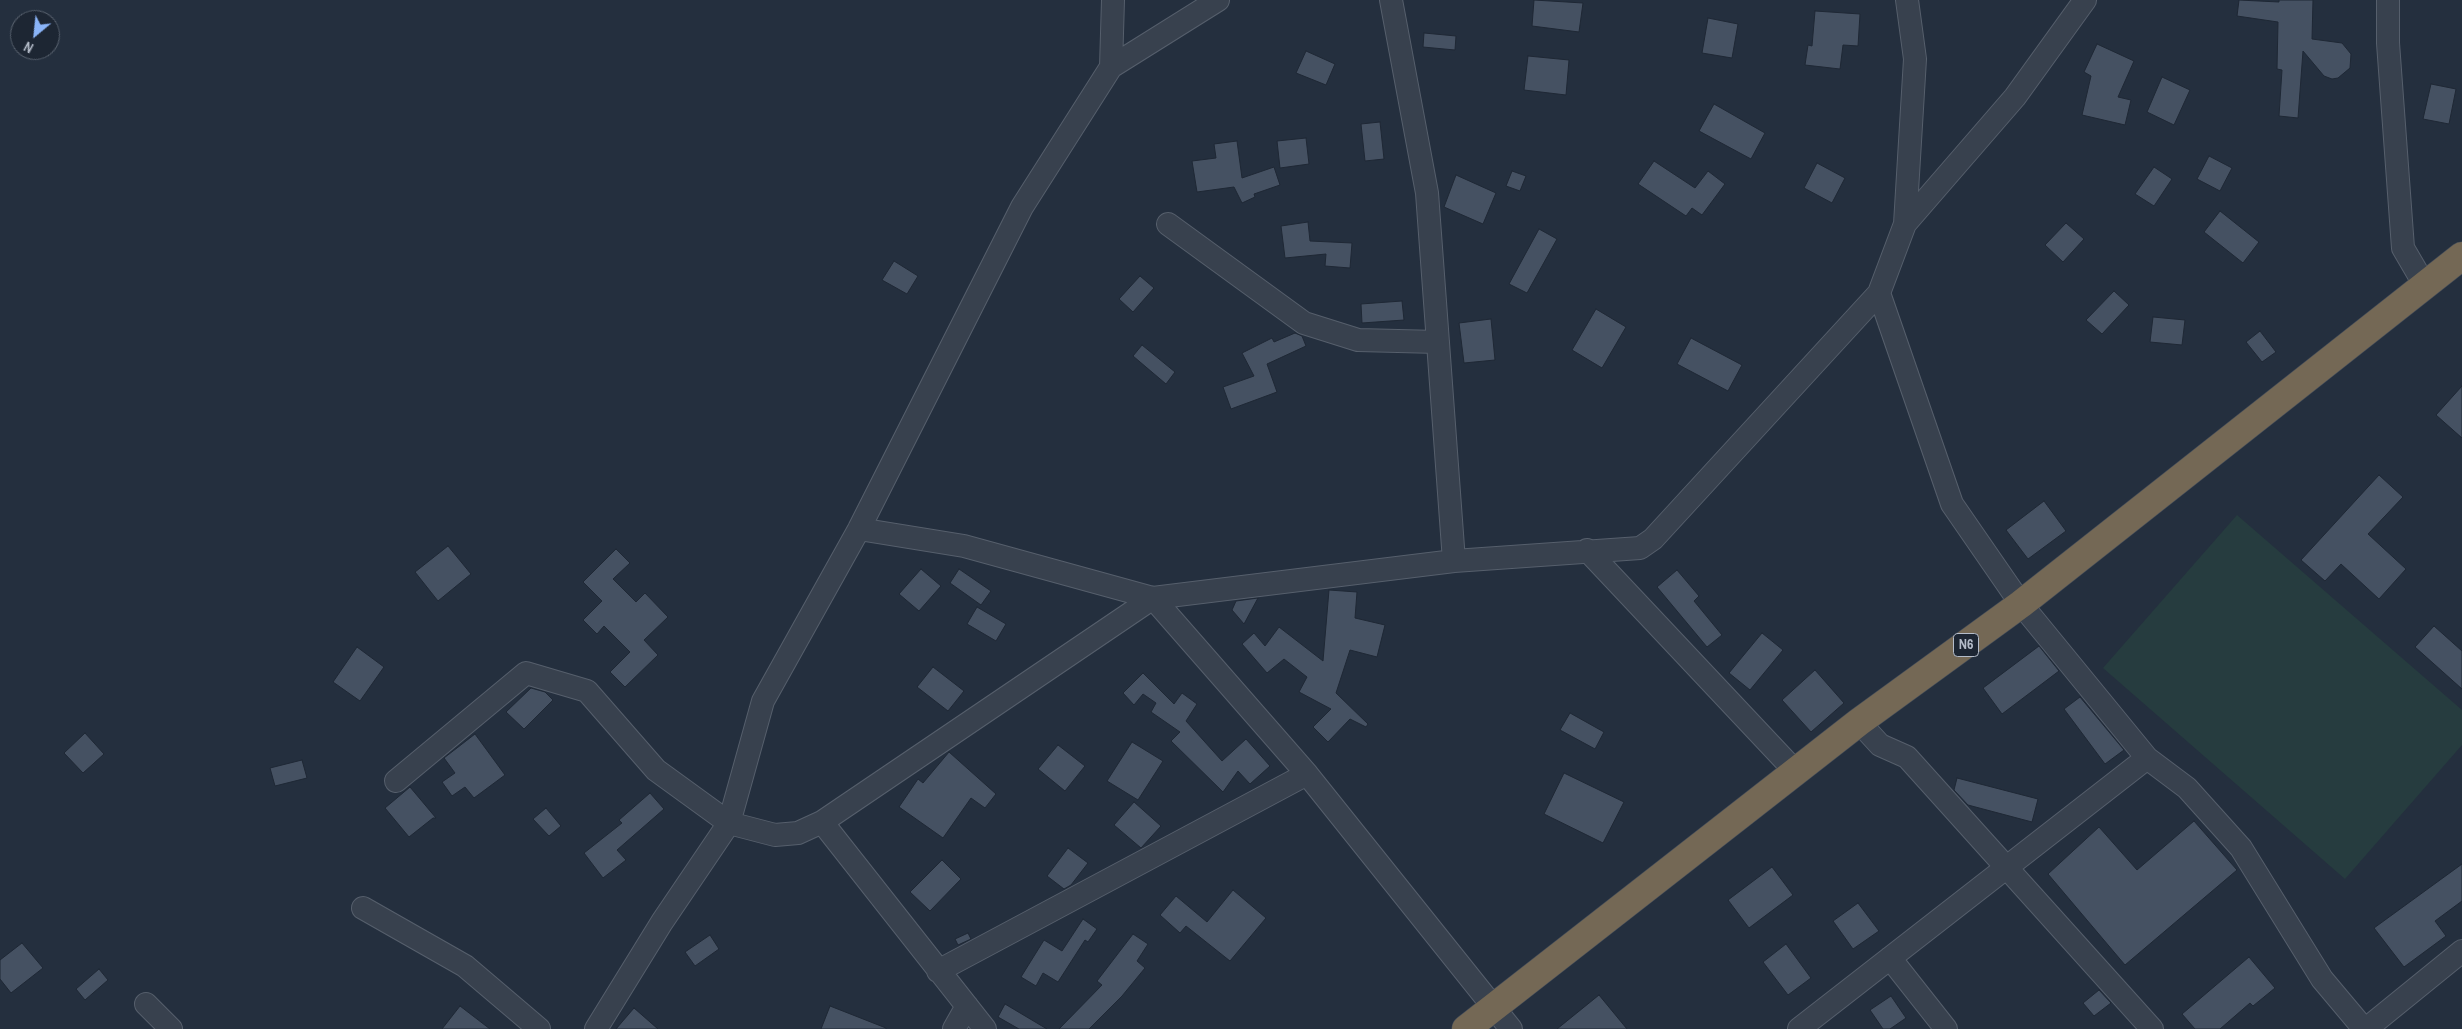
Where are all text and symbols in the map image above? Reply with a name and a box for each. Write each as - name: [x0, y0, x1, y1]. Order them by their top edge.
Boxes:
- north arrow: [10, 10, 60, 60]
- text: N: [21, 37, 36, 57]
- road number: N6: [1954, 634, 1978, 656]

